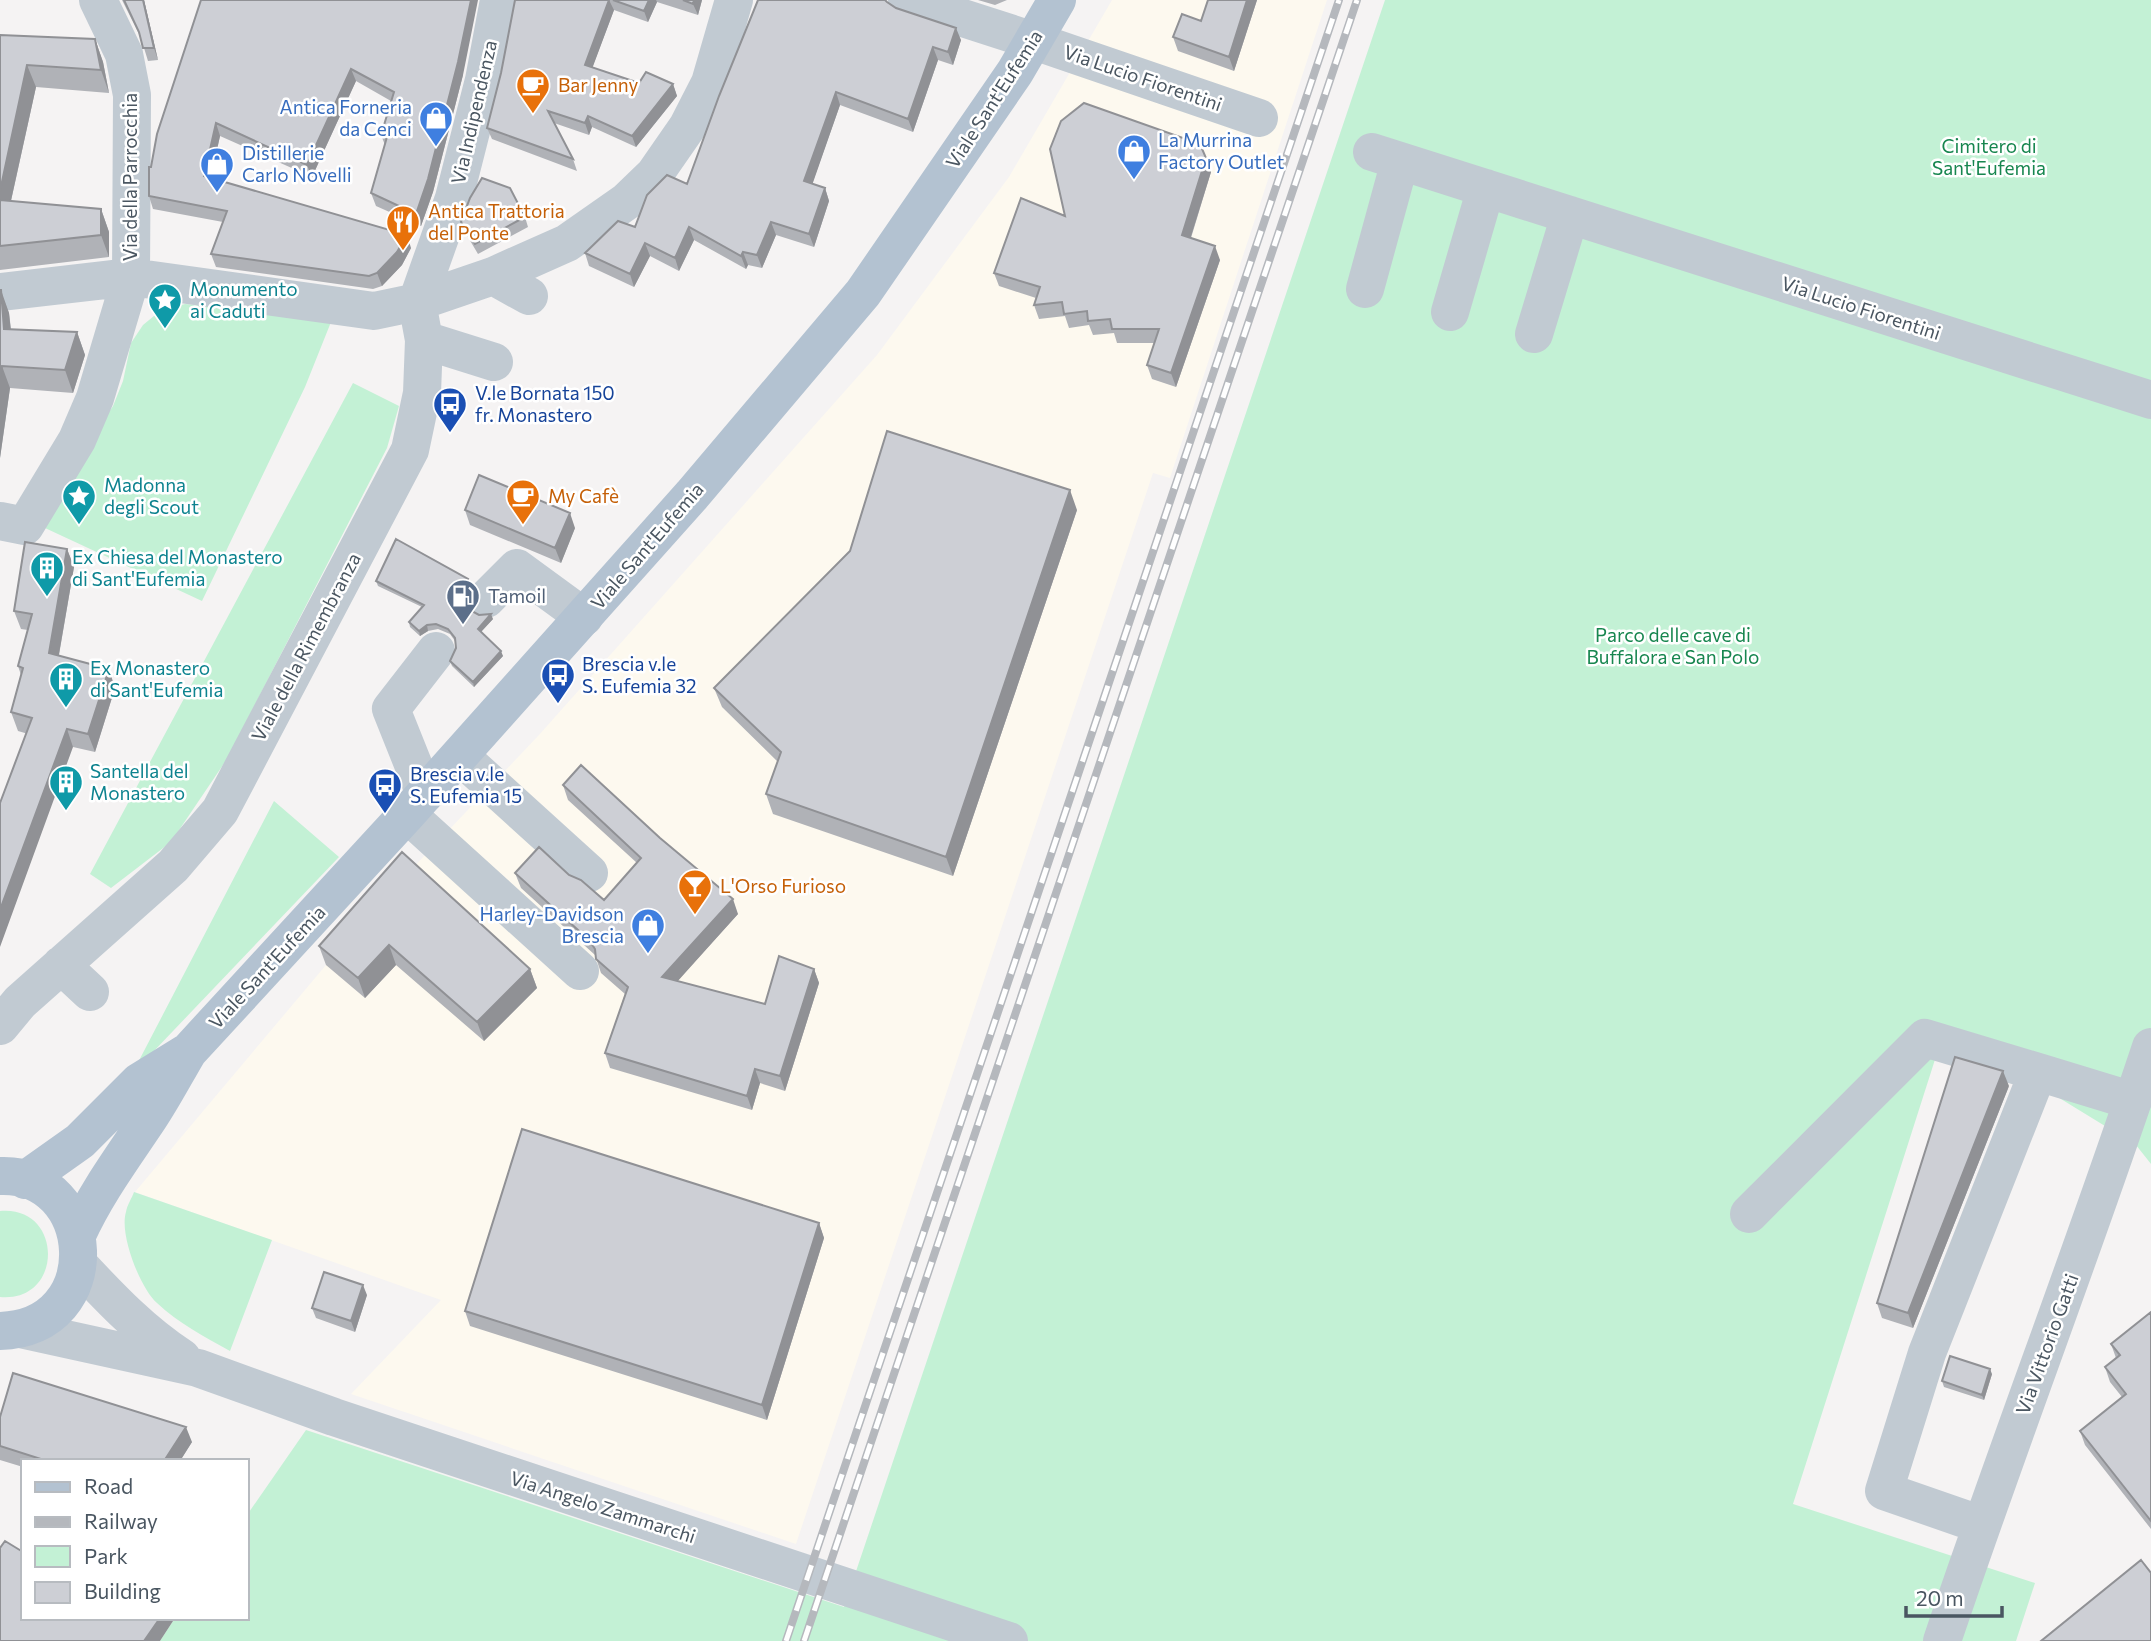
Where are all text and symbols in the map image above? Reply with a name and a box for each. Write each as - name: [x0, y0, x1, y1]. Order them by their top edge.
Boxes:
- street label: Viale Sant'Eufemia: [940, 25, 1047, 172]
- street label: Via Indipendenza: [446, 38, 501, 186]
- street label: Via Lucio Fiorentini: [1061, 40, 1225, 115]
- cafe icon: Bar Jenny: [514, 66, 552, 115]
- place label: Bar Jenny: [558, 73, 639, 96]
- street label: Via della Parrocchia: [118, 93, 141, 261]
- place label: Antica Forneria da Cenci: [280, 95, 412, 140]
- shop icon: Antica Forneria da Cenci: [417, 99, 455, 148]
- place label: La Murrina Factory Outlet: [1158, 128, 1285, 173]
- shop icon: La Murrina Factory Outlet: [1115, 132, 1153, 181]
- park label: Cimitero di Sant'Eufemia: [1932, 134, 2046, 179]
- place label: Distillerie Carlo Novelli: [242, 141, 352, 186]
- shop icon: Distillerie Carlo Novelli: [198, 145, 236, 194]
- place label: Antica Trattoria del Ponte: [428, 199, 565, 244]
- restaurant icon: Antica Trattoria del Ponte: [384, 203, 422, 252]
- street label: Via Lucio Fiorentini: [1779, 271, 1944, 344]
- place label: Monumento ai Caduti: [190, 277, 297, 322]
- place icon: Monumento ai Caduti: [146, 281, 184, 330]
- place label: V.le Bornata 150 fr. Monastero: [475, 381, 615, 426]
- bus stop icon: V.le Bornata 150 fr. Monastero: [431, 385, 469, 434]
- place label: Madonna degli Scout: [104, 473, 199, 518]
- place icon: Madonna degli Scout: [60, 477, 98, 526]
- cafe icon: My Cafè: [504, 477, 542, 526]
- street label: Viale Sant'Eufemia: [585, 478, 708, 614]
- place label: My Cafè: [548, 484, 619, 507]
- place label: Ex Chiesa del Monastero di Sant'Eufemia: [72, 545, 283, 590]
- building icon: Ex Chiesa del Monastero di Sant'Eufemia: [28, 549, 66, 598]
- street label: Viale della Rimembranza: [246, 549, 365, 745]
- fuel station icon: Tamoil: [444, 577, 482, 626]
- place label: Tamoil: [488, 584, 546, 607]
- park label: Parco delle cave di Buffalora e San Polo: [1587, 623, 1759, 668]
- place label: Brescia v.le S. Eufemia 32: [582, 652, 697, 697]
- place label: Ex Monastero di Sant'Eufemia: [90, 656, 223, 701]
- bus stop icon: Brescia v.le S. Eufemia 32: [539, 656, 577, 705]
- building icon: Ex Monastero di Sant'Eufemia: [47, 660, 85, 709]
- place label: Santella del Monastero: [90, 759, 189, 804]
- place label: Brescia v.le S. Eufemia 15: [410, 762, 522, 807]
- building icon: Santella del Monastero: [47, 763, 85, 812]
- bus stop icon: Brescia v.le S. Eufemia 15: [366, 766, 404, 815]
- bar icon: L'Orso Furioso: [676, 867, 714, 916]
- place label: L'Orso Furioso: [720, 874, 846, 897]
- street label: Viale Sant'Eufemia: [204, 900, 330, 1033]
- place label: Harley-Davidson Brescia: [480, 902, 624, 947]
- shop icon: Harley-Davidson Brescia: [629, 906, 667, 955]
- street label: Via Vittorio Gatti: [2010, 1270, 2083, 1417]
- legend: [21, 1459, 248, 1620]
- street label: Via Angelo Zammarchi: [508, 1466, 699, 1547]
- text: Road: [84, 1473, 133, 1498]
- text: Railway: [84, 1508, 158, 1533]
- text: Park: [84, 1543, 128, 1568]
- scale bar: [1906, 1574, 2002, 1618]
- text: Building: [84, 1578, 161, 1603]
- text: 20 m: [1916, 1585, 1964, 1610]

